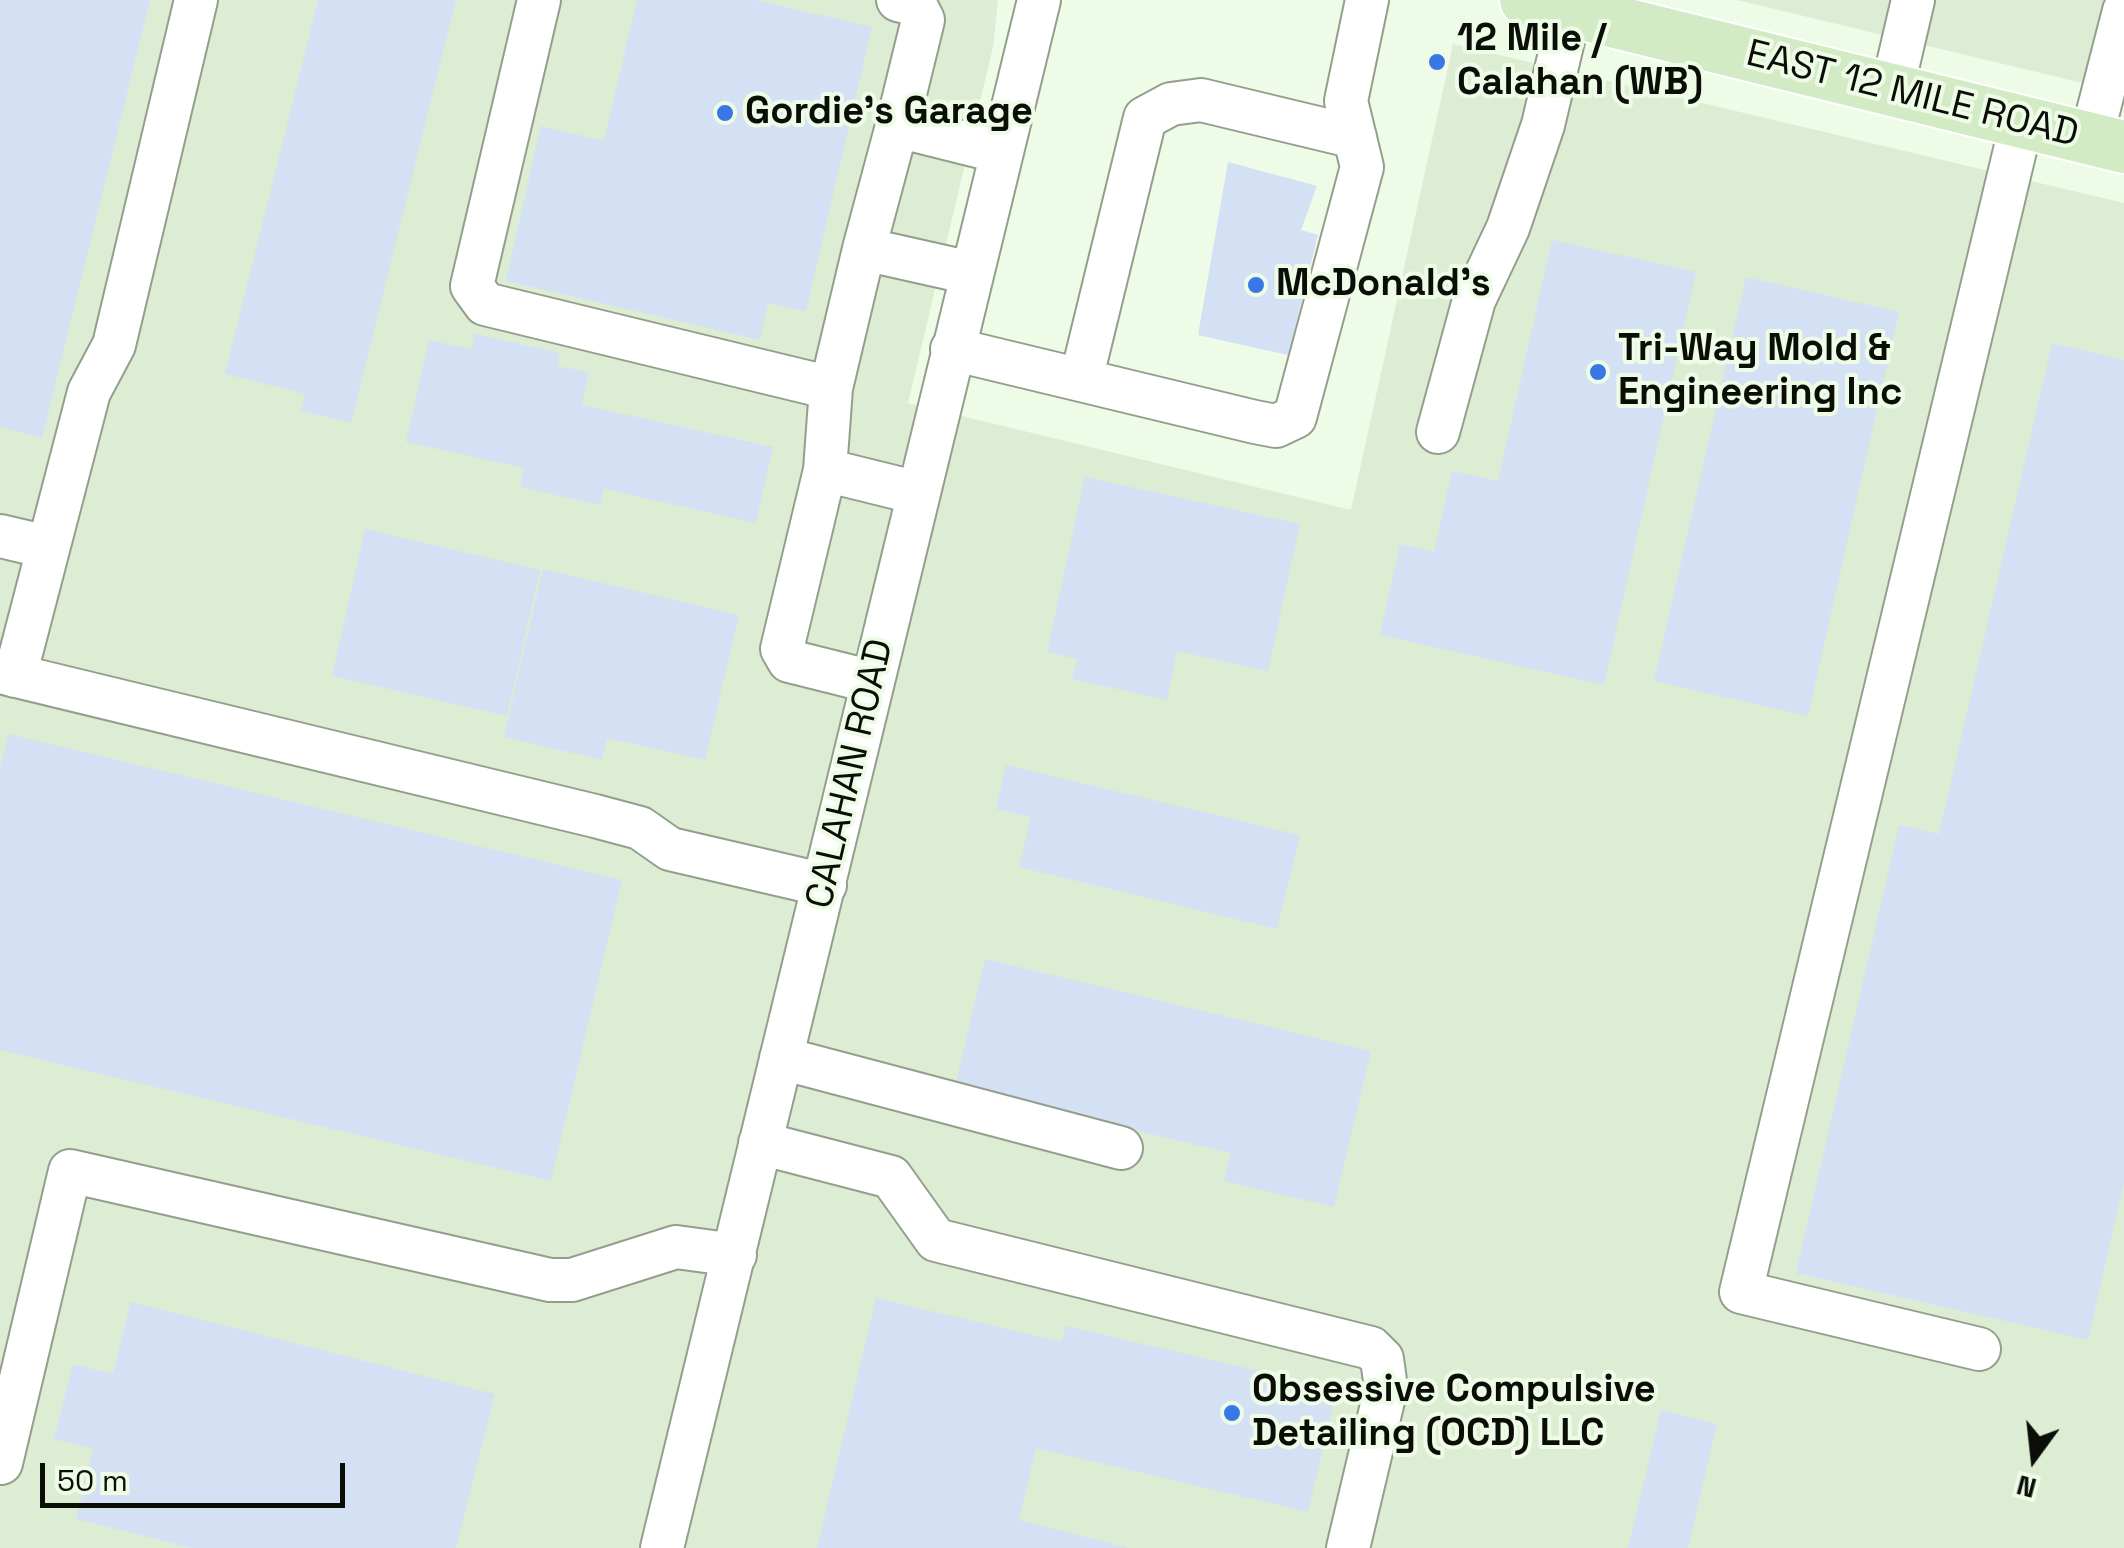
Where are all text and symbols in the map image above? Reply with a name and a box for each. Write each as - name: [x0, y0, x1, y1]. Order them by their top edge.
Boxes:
- place label: 12 Mile / Calahan (WB): [1457, 17, 1703, 106]
- street label: EAST 12 MILE ROAD: [1741, 32, 2083, 158]
- marker: 12 Mile / Calahan (WB): [1426, 51, 1448, 73]
- place label: Gordie's Garage: [745, 90, 1033, 136]
- marker: Gordie's Garage: [714, 102, 736, 124]
- place label: McDonald's: [1276, 262, 1491, 308]
- marker: McDonald's: [1245, 274, 1267, 296]
- place label: Tri-Way Mold & Engineering Inc: [1618, 327, 1902, 416]
- marker: Tri-Way Mold & Engineering Inc: [1587, 361, 1609, 383]
- street label: CALAHAN ROAD: [798, 635, 904, 913]
- place label: Obsessive Compulsive Detailing (OCD) LLC: [1252, 1368, 1656, 1458]
- marker: Obsessive Compulsive Detailing (OCD) LLC: [1221, 1402, 1243, 1424]
- north arrow: [1984, 1408, 2084, 1508]
- scale bar: [45, 1443, 350, 1505]
- text: 50 m: [57, 1461, 128, 1500]
- text: N: [2013, 1467, 2040, 1507]

